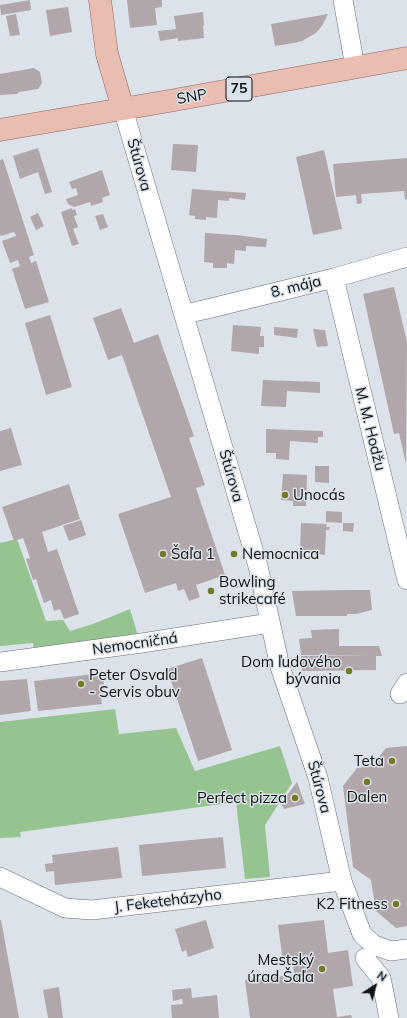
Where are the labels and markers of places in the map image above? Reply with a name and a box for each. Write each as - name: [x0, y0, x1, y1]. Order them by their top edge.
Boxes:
- place label: Unocás: [293, 486, 345, 504]
- marker: Unocás: [280, 490, 290, 500]
- place label: Šaľa 1: [171, 545, 215, 563]
- place label: Nemocnica: [242, 545, 319, 563]
- marker: Šaľa 1: [158, 549, 168, 559]
- marker: Nemocnica: [229, 549, 239, 559]
- place label: Bowling strikecafé: [219, 573, 286, 608]
- marker: Bowling strikecafé: [206, 586, 216, 596]
- place label: Dom ľudového bývania: [241, 653, 341, 688]
- place label: Peter Osvald - Servis obuv: [89, 666, 180, 701]
- marker: Dom ľudového bývania: [344, 666, 354, 676]
- marker: Peter Osvald - Servis obuv: [76, 679, 86, 689]
- place label: Teta: [354, 752, 384, 770]
- marker: Teta: [387, 756, 397, 766]
- marker: Dalen: [362, 777, 372, 787]
- place label: Dalen: [347, 788, 387, 806]
- place label: Perfect pizza: [197, 789, 287, 807]
- marker: Perfect pizza: [290, 793, 300, 803]
- place label: K2 Fitness: [316, 895, 388, 913]
- marker: K2 Fitness: [391, 899, 401, 909]
- place label: Mestský úrad Šaľa: [247, 951, 314, 986]
- marker: Mestský úrad Šaľa: [317, 964, 327, 974]

